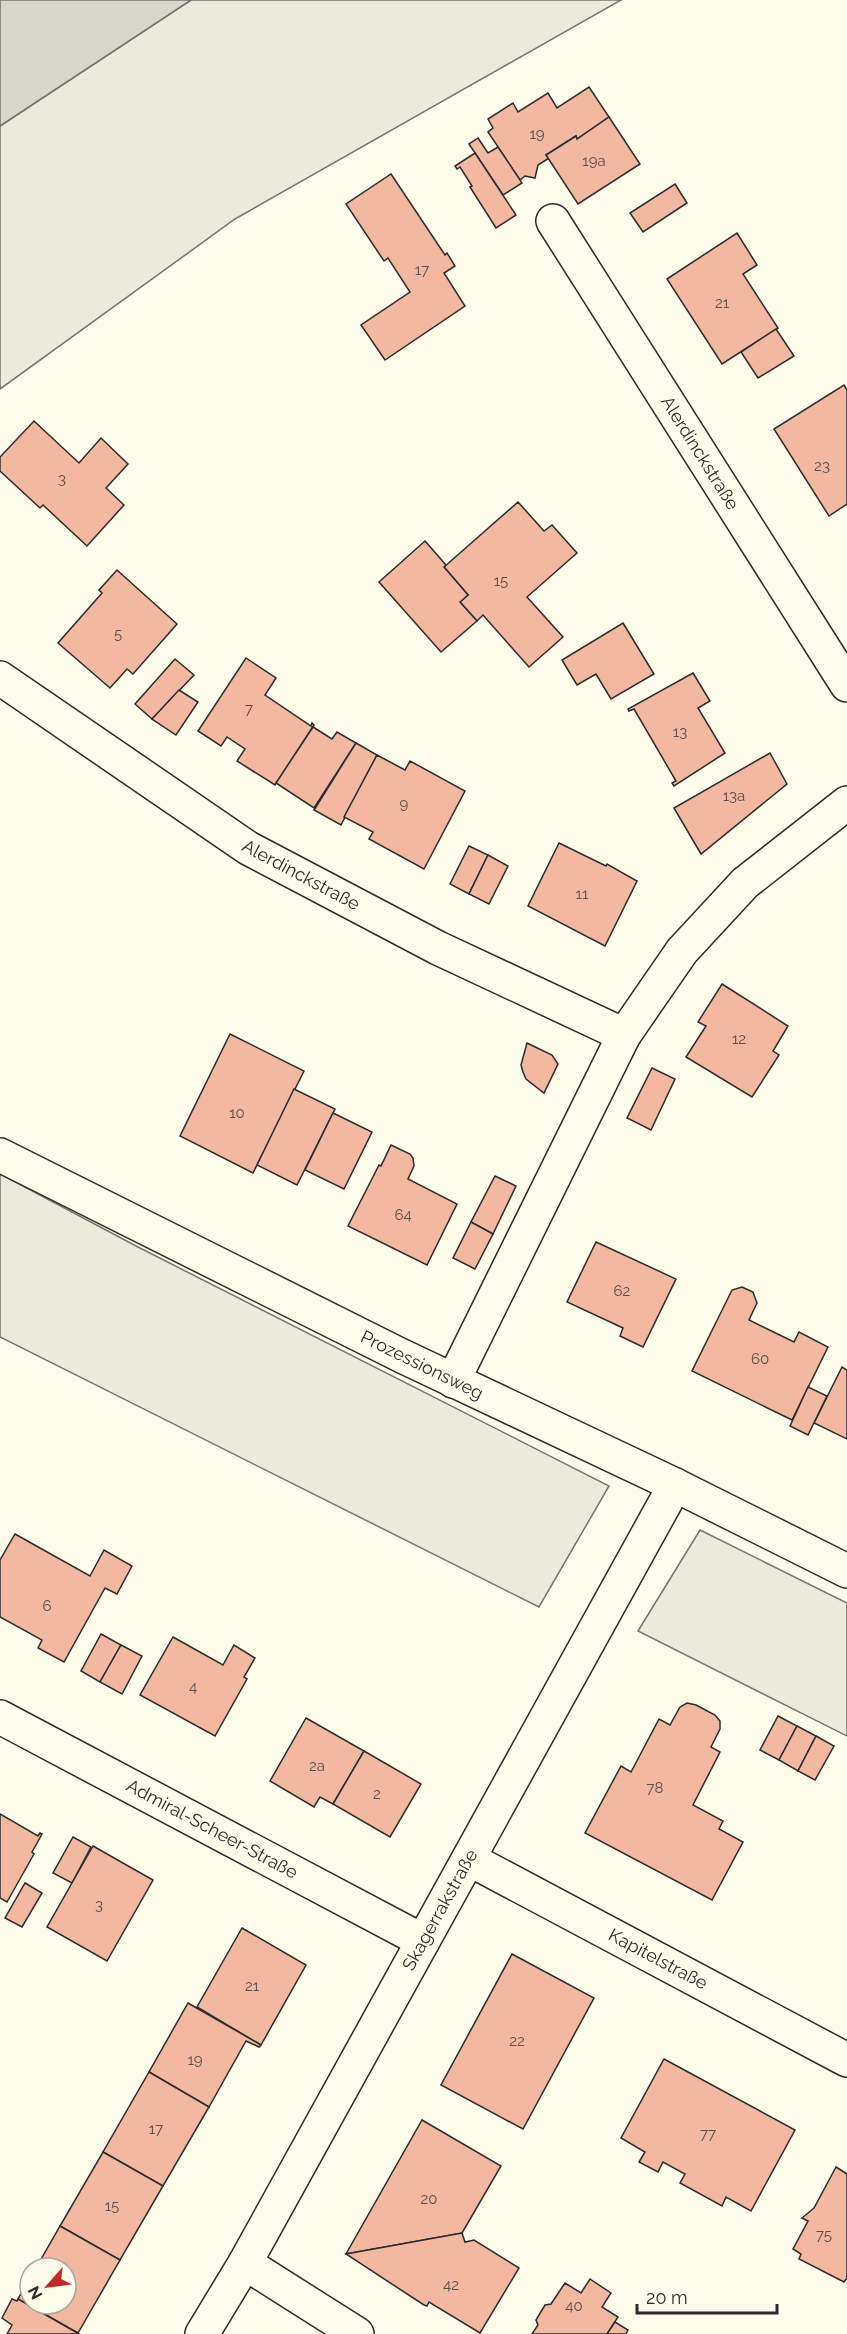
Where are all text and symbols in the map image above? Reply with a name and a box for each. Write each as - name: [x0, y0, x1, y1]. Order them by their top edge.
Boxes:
- house number: 19: [529, 125, 545, 143]
- house number: 19a: [582, 152, 606, 170]
- house number: 17: [415, 261, 429, 279]
- house number: 21: [715, 294, 730, 312]
- street label: Alerdinckstraße: [657, 392, 744, 514]
- house number: 23: [814, 457, 830, 475]
- house number: 3: [58, 470, 66, 488]
- house number: 15: [494, 572, 508, 590]
- house number: 5: [114, 625, 122, 643]
- house number: 7: [245, 700, 253, 718]
- house number: 13: [673, 723, 687, 741]
- house number: 13a: [723, 787, 745, 805]
- house number: 9: [400, 795, 409, 813]
- street label: Alerdinckstraße: [239, 835, 364, 915]
- house number: 11: [576, 885, 589, 903]
- house number: 12: [732, 1030, 746, 1048]
- house number: 10: [229, 1104, 245, 1122]
- house number: 64: [394, 1206, 412, 1224]
- house number: 62: [614, 1282, 631, 1300]
- street label: Prozessionsweg: [357, 1326, 487, 1403]
- house number: 60: [751, 1350, 769, 1368]
- house number: 6: [42, 1597, 52, 1615]
- house number: 4: [189, 1678, 197, 1696]
- house number: 2a: [309, 1757, 325, 1775]
- street label: Admiral-Scheer-Straße: [123, 1774, 302, 1883]
- house number: 78: [647, 1779, 664, 1797]
- house number: 2: [373, 1785, 381, 1803]
- street label: Skagerrakstraße: [398, 1845, 482, 1974]
- house number: 3: [95, 1896, 103, 1914]
- street label: Kapitelstraße: [605, 1924, 712, 1994]
- house number: 21: [245, 1977, 260, 1995]
- house number: 22: [509, 2032, 525, 2050]
- house number: 19: [187, 2051, 203, 2069]
- house number: 17: [149, 2120, 163, 2138]
- house number: 77: [700, 2125, 716, 2143]
- house number: 20: [421, 2190, 438, 2208]
- house number: 15: [105, 2197, 119, 2215]
- house number: 75: [816, 2226, 832, 2244]
- north arrow: [18, 2256, 78, 2316]
- house number: 42: [443, 2276, 459, 2294]
- scale bar: [637, 2277, 776, 2315]
- text: N: [24, 2283, 46, 2303]
- text: 20 m: [646, 2287, 688, 2308]
- house number: 40: [565, 2297, 583, 2315]

